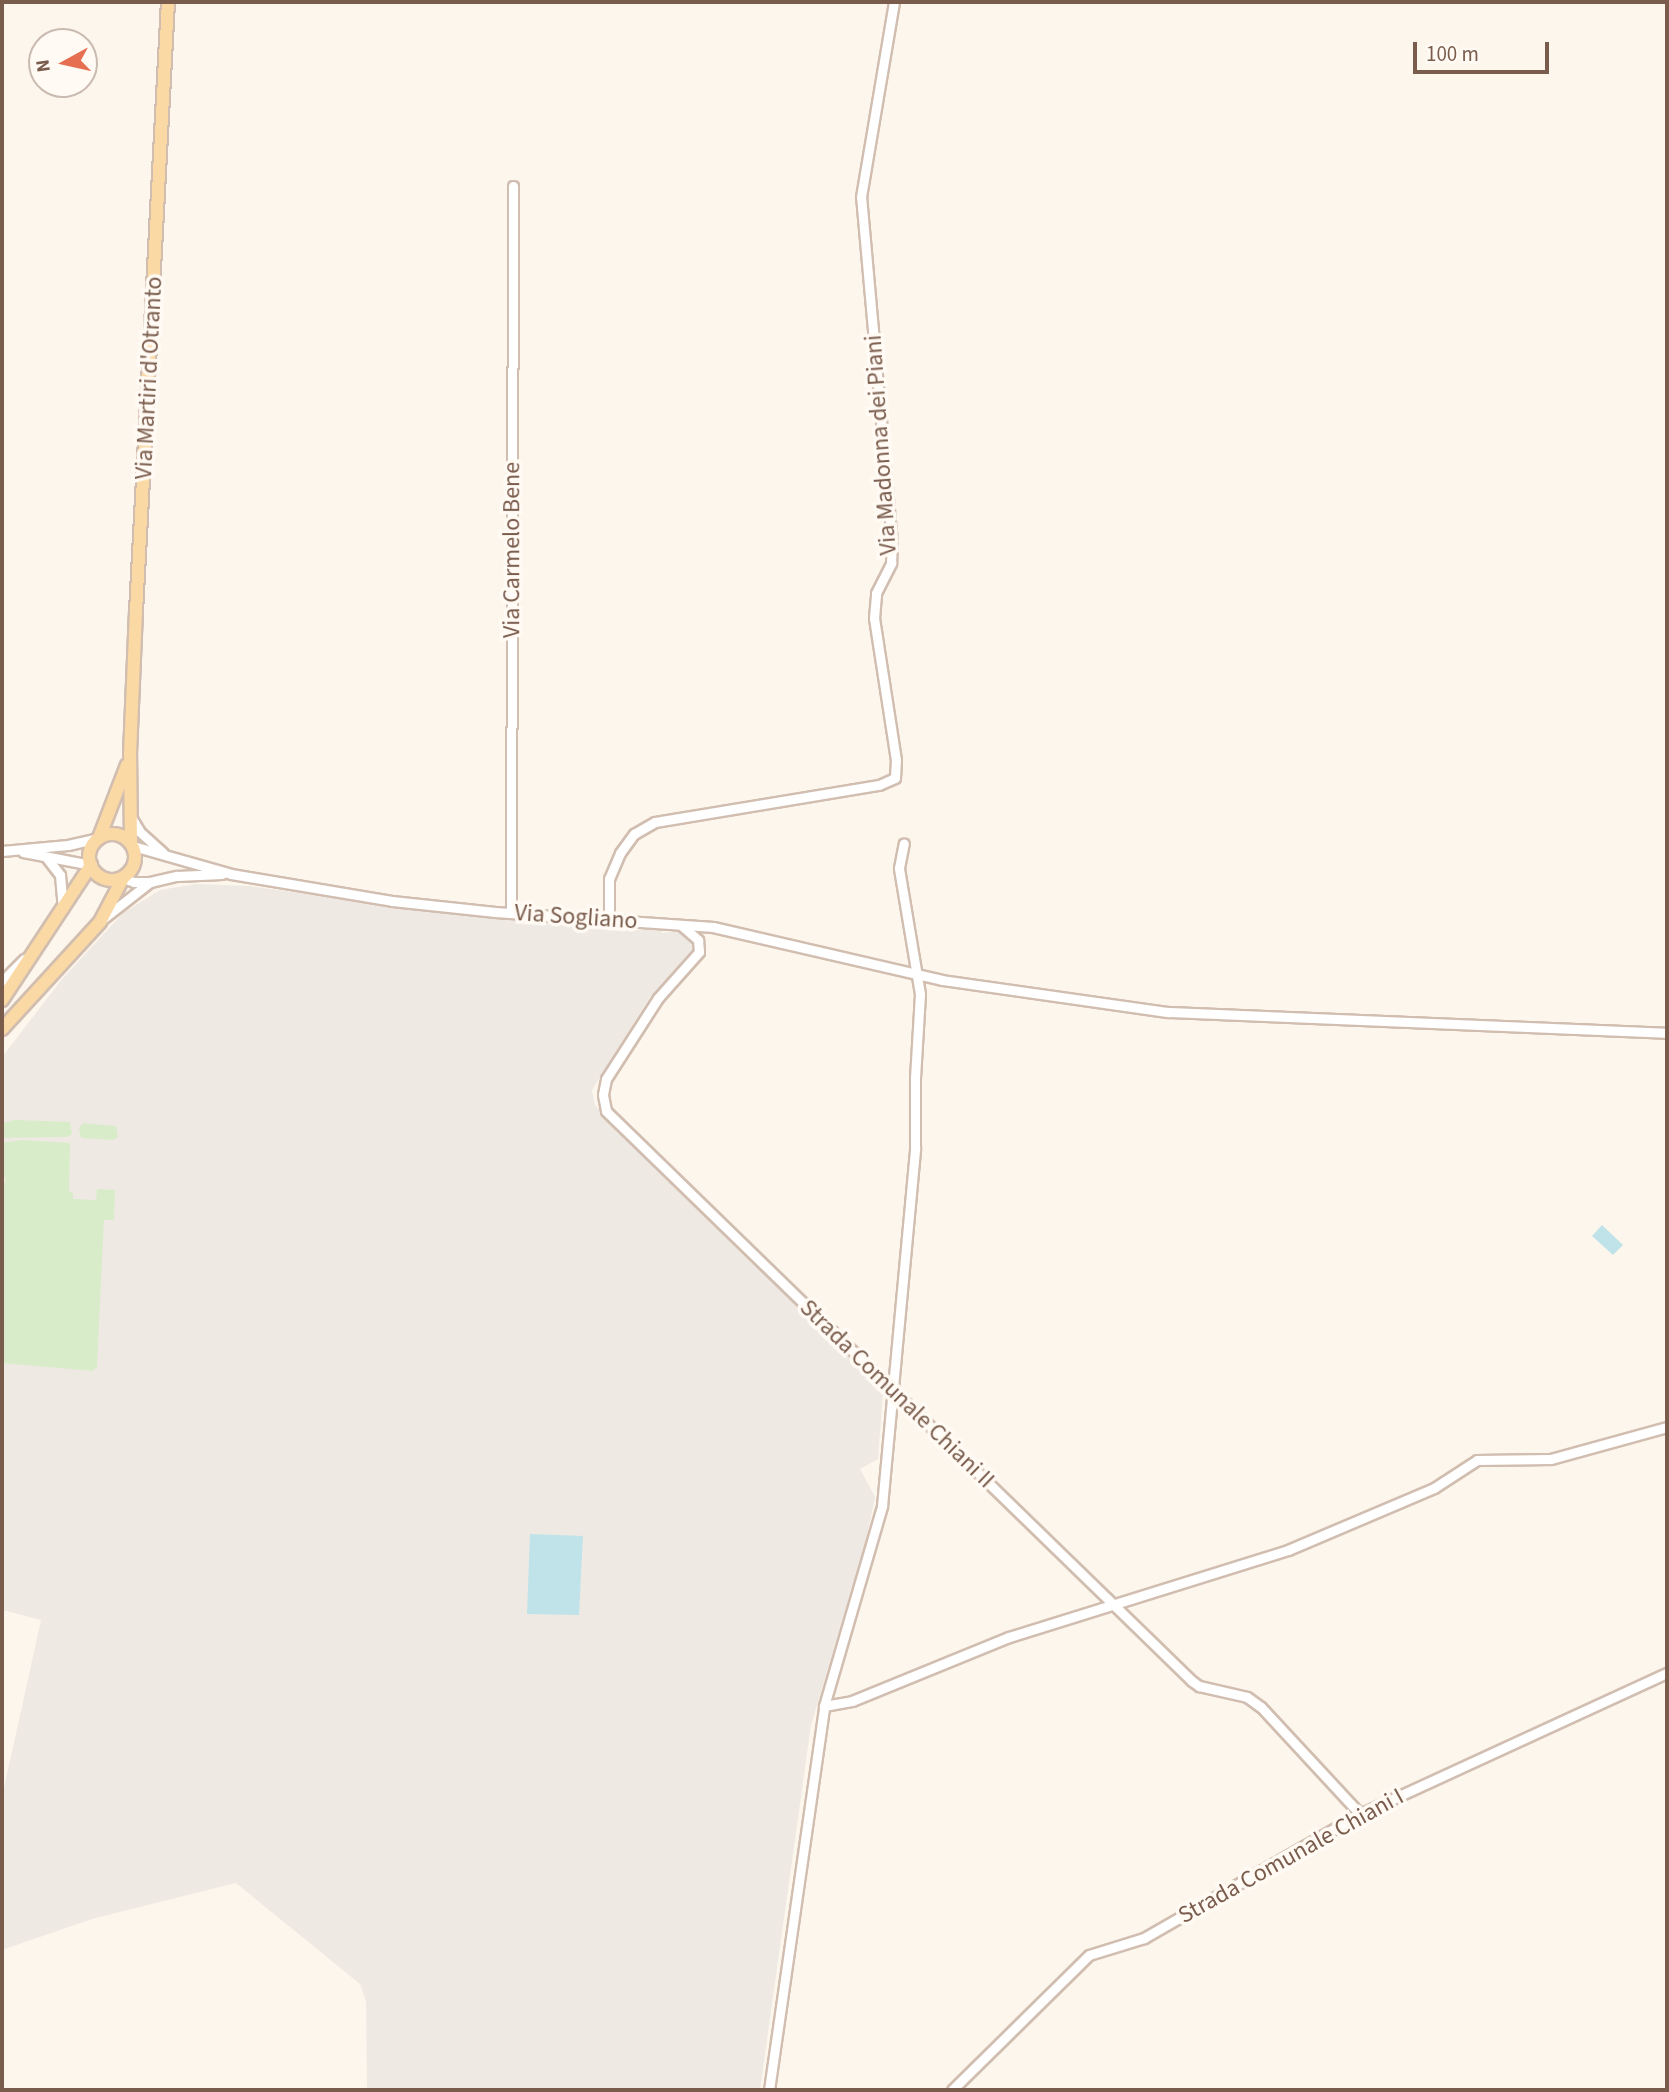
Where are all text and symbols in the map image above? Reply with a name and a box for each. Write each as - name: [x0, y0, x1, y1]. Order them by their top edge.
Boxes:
- north arrow: [28, 28, 98, 98]
- scale bar: [1417, 28, 1554, 72]
- text: 100 m: [1426, 39, 1479, 69]
- text: N: [29, 58, 58, 74]
- street label: Via Martiri d'Otranto: [129, 276, 169, 480]
- street label: Via Madonna dei Piani: [859, 334, 903, 556]
- street label: Via Carmelo Bene: [498, 462, 526, 638]
- street label: Via Sogliano: [513, 898, 639, 936]
- street label: Strada Comunale Chiani II: [794, 1294, 1000, 1494]
- street label: Strada Comunale Chiani I: [1173, 1782, 1409, 1930]

